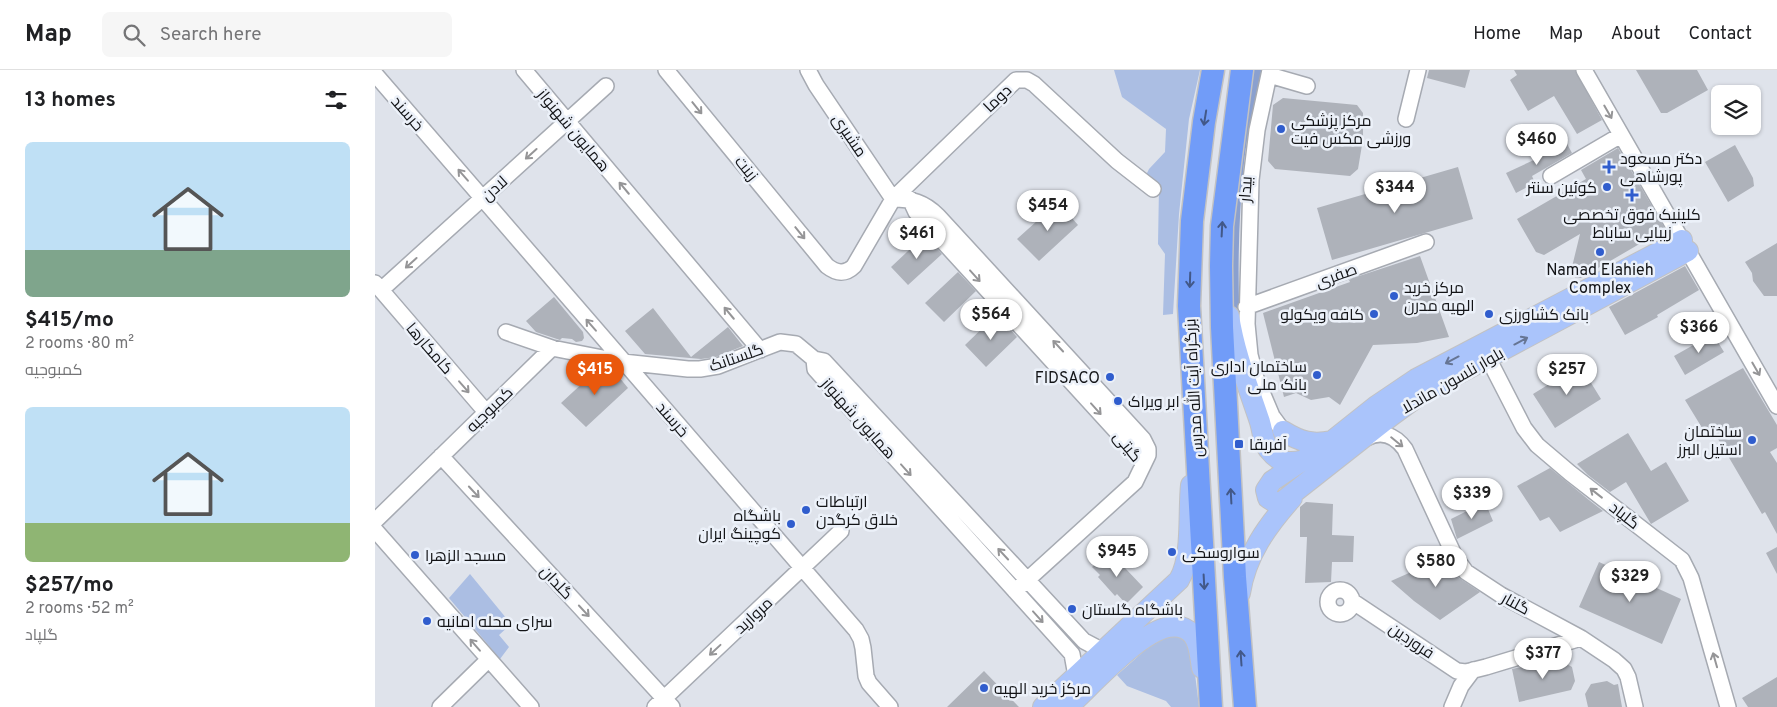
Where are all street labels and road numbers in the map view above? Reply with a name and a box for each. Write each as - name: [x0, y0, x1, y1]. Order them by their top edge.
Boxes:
- street label: دوما: [980, 81, 1017, 118]
- street label: همایون شهنواز: [531, 85, 613, 177]
- street label: خرسند: [386, 93, 427, 136]
- street label: مشیری: [827, 111, 870, 162]
- street label: زینت: [729, 153, 761, 186]
- street label: لادن: [478, 172, 513, 207]
- street label: بیدار: [1236, 175, 1258, 204]
- street label: صفری: [1313, 260, 1360, 294]
- street label: بزرگراه آیت الله مدرس: [1179, 318, 1209, 458]
- street label: کامکارها: [401, 319, 456, 379]
- street label: گلستانک: [707, 340, 766, 378]
- street label: بلوار نلسون ماندلا: [1398, 344, 1508, 419]
- street label: همایون شهنواز: [815, 374, 899, 464]
- street label: کمبوجیه: [463, 383, 518, 438]
- street label: خرسند: [651, 399, 692, 442]
- street label: گیتی: [1108, 428, 1145, 467]
- street label: گلپاد: [1605, 499, 1643, 535]
- street label: گلدان: [535, 562, 576, 605]
- street label: گلنار: [1496, 588, 1533, 621]
- street label: مروارید: [731, 594, 778, 639]
- street label: فروردین: [1384, 619, 1437, 664]

